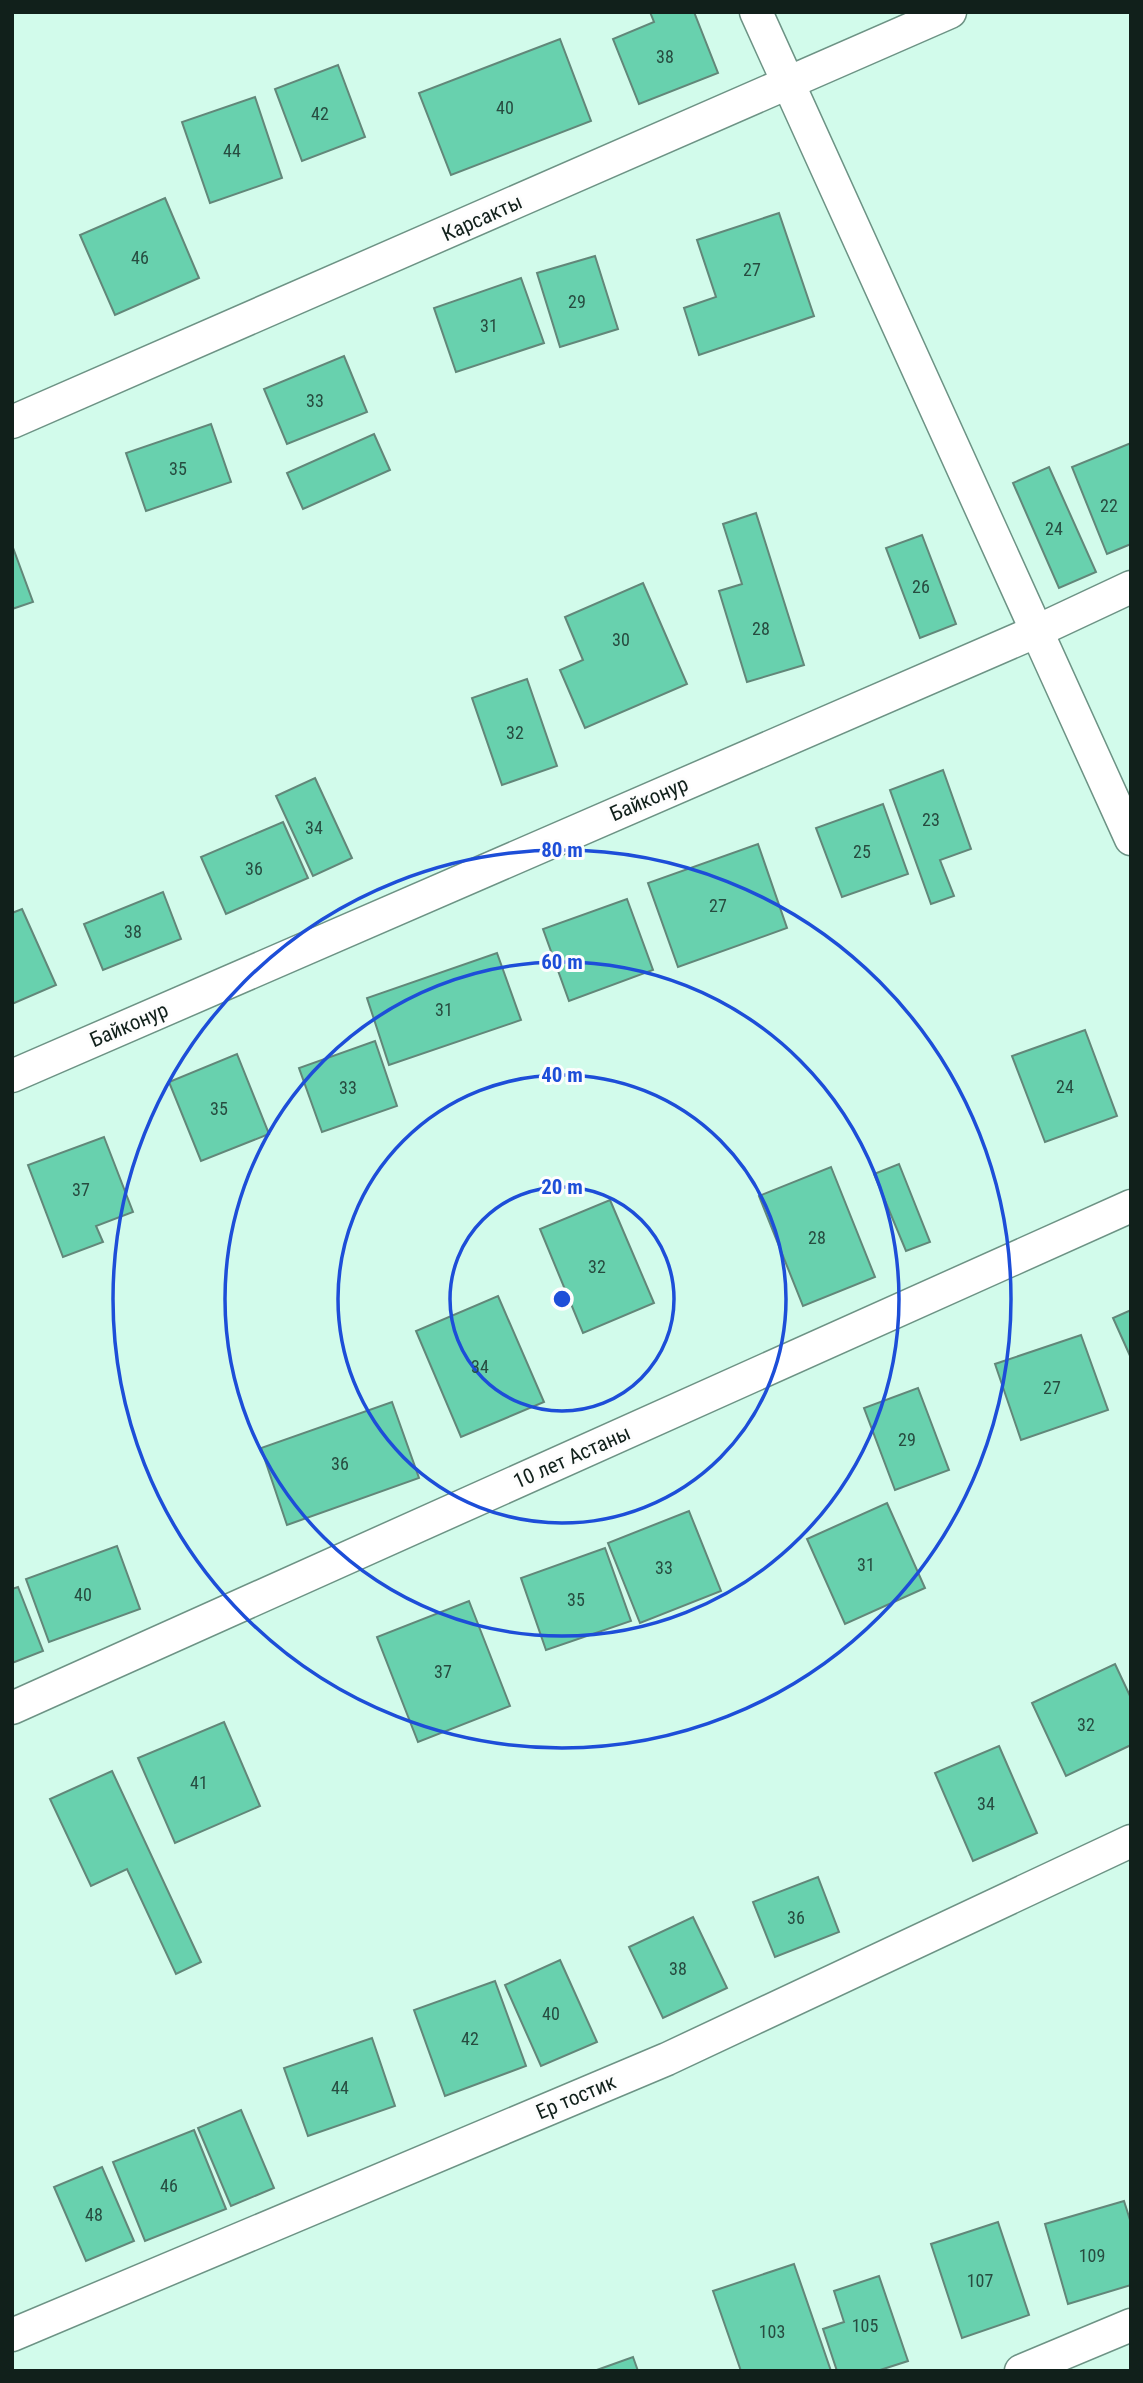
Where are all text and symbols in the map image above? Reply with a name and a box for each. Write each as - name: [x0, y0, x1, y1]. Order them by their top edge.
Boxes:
- house number: 38: [656, 46, 674, 67]
- house number: 40: [496, 97, 514, 118]
- house number: 42: [311, 103, 329, 124]
- house number: 44: [223, 140, 241, 161]
- street label: Карсакты: [438, 190, 526, 246]
- house number: 46: [131, 247, 149, 268]
- house number: 27: [743, 259, 761, 280]
- house number: 29: [568, 291, 586, 312]
- house number: 31: [480, 315, 498, 336]
- house number: 33: [306, 390, 324, 411]
- house number: 35: [169, 458, 187, 479]
- house number: 22: [1100, 495, 1118, 516]
- house number: 24: [1045, 518, 1063, 539]
- house number: 26: [912, 576, 930, 597]
- house number: 28: [752, 618, 770, 639]
- house number: 30: [612, 629, 630, 650]
- house number: 32: [506, 722, 524, 743]
- street label: Байконур: [606, 772, 692, 826]
- house number: 23: [922, 809, 940, 830]
- house number: 34: [305, 817, 323, 838]
- text: 80 m: [541, 838, 583, 862]
- house number: 25: [853, 841, 871, 862]
- house number: 36: [245, 858, 263, 879]
- house number: 27: [709, 895, 727, 916]
- house number: 38: [124, 921, 142, 942]
- text: 60 m: [541, 950, 583, 974]
- street label: Байконур: [86, 998, 172, 1052]
- house number: 31: [435, 999, 453, 1020]
- text: 40 m: [541, 1063, 583, 1087]
- house number: 24: [1056, 1076, 1074, 1097]
- house number: 33: [339, 1077, 357, 1098]
- house number: 35: [210, 1098, 228, 1119]
- text: 20 m: [541, 1175, 583, 1199]
- house number: 37: [72, 1179, 90, 1200]
- house number: 28: [808, 1227, 826, 1248]
- house number: 32: [588, 1256, 606, 1277]
- centre of rings: [550, 1287, 574, 1311]
- house number: 34: [471, 1356, 489, 1377]
- house number: 27: [1043, 1377, 1061, 1398]
- street label: 10 лет Астаны: [510, 1421, 634, 1493]
- house number: 29: [898, 1429, 916, 1450]
- house number: 36: [331, 1453, 349, 1474]
- house number: 31: [857, 1554, 875, 1575]
- house number: 33: [655, 1557, 673, 1578]
- house number: 40: [74, 1584, 92, 1605]
- house number: 35: [567, 1589, 585, 1610]
- house number: 37: [434, 1661, 452, 1682]
- house number: 32: [1077, 1714, 1095, 1735]
- house number: 41: [190, 1772, 208, 1793]
- house number: 34: [977, 1793, 995, 1814]
- house number: 36: [787, 1907, 805, 1928]
- house number: 38: [669, 1958, 687, 1979]
- house number: 40: [542, 2003, 560, 2024]
- house number: 42: [461, 2028, 479, 2049]
- street label: Ер тостик: [533, 2070, 619, 2124]
- house number: 44: [331, 2077, 349, 2098]
- house number: 46: [160, 2175, 178, 2196]
- house number: 48: [85, 2204, 103, 2225]
- house number: 109: [1079, 2245, 1105, 2266]
- house number: 107: [967, 2270, 993, 2291]
- house number: 105: [852, 2315, 878, 2336]
- house number: 103: [759, 2321, 785, 2342]

